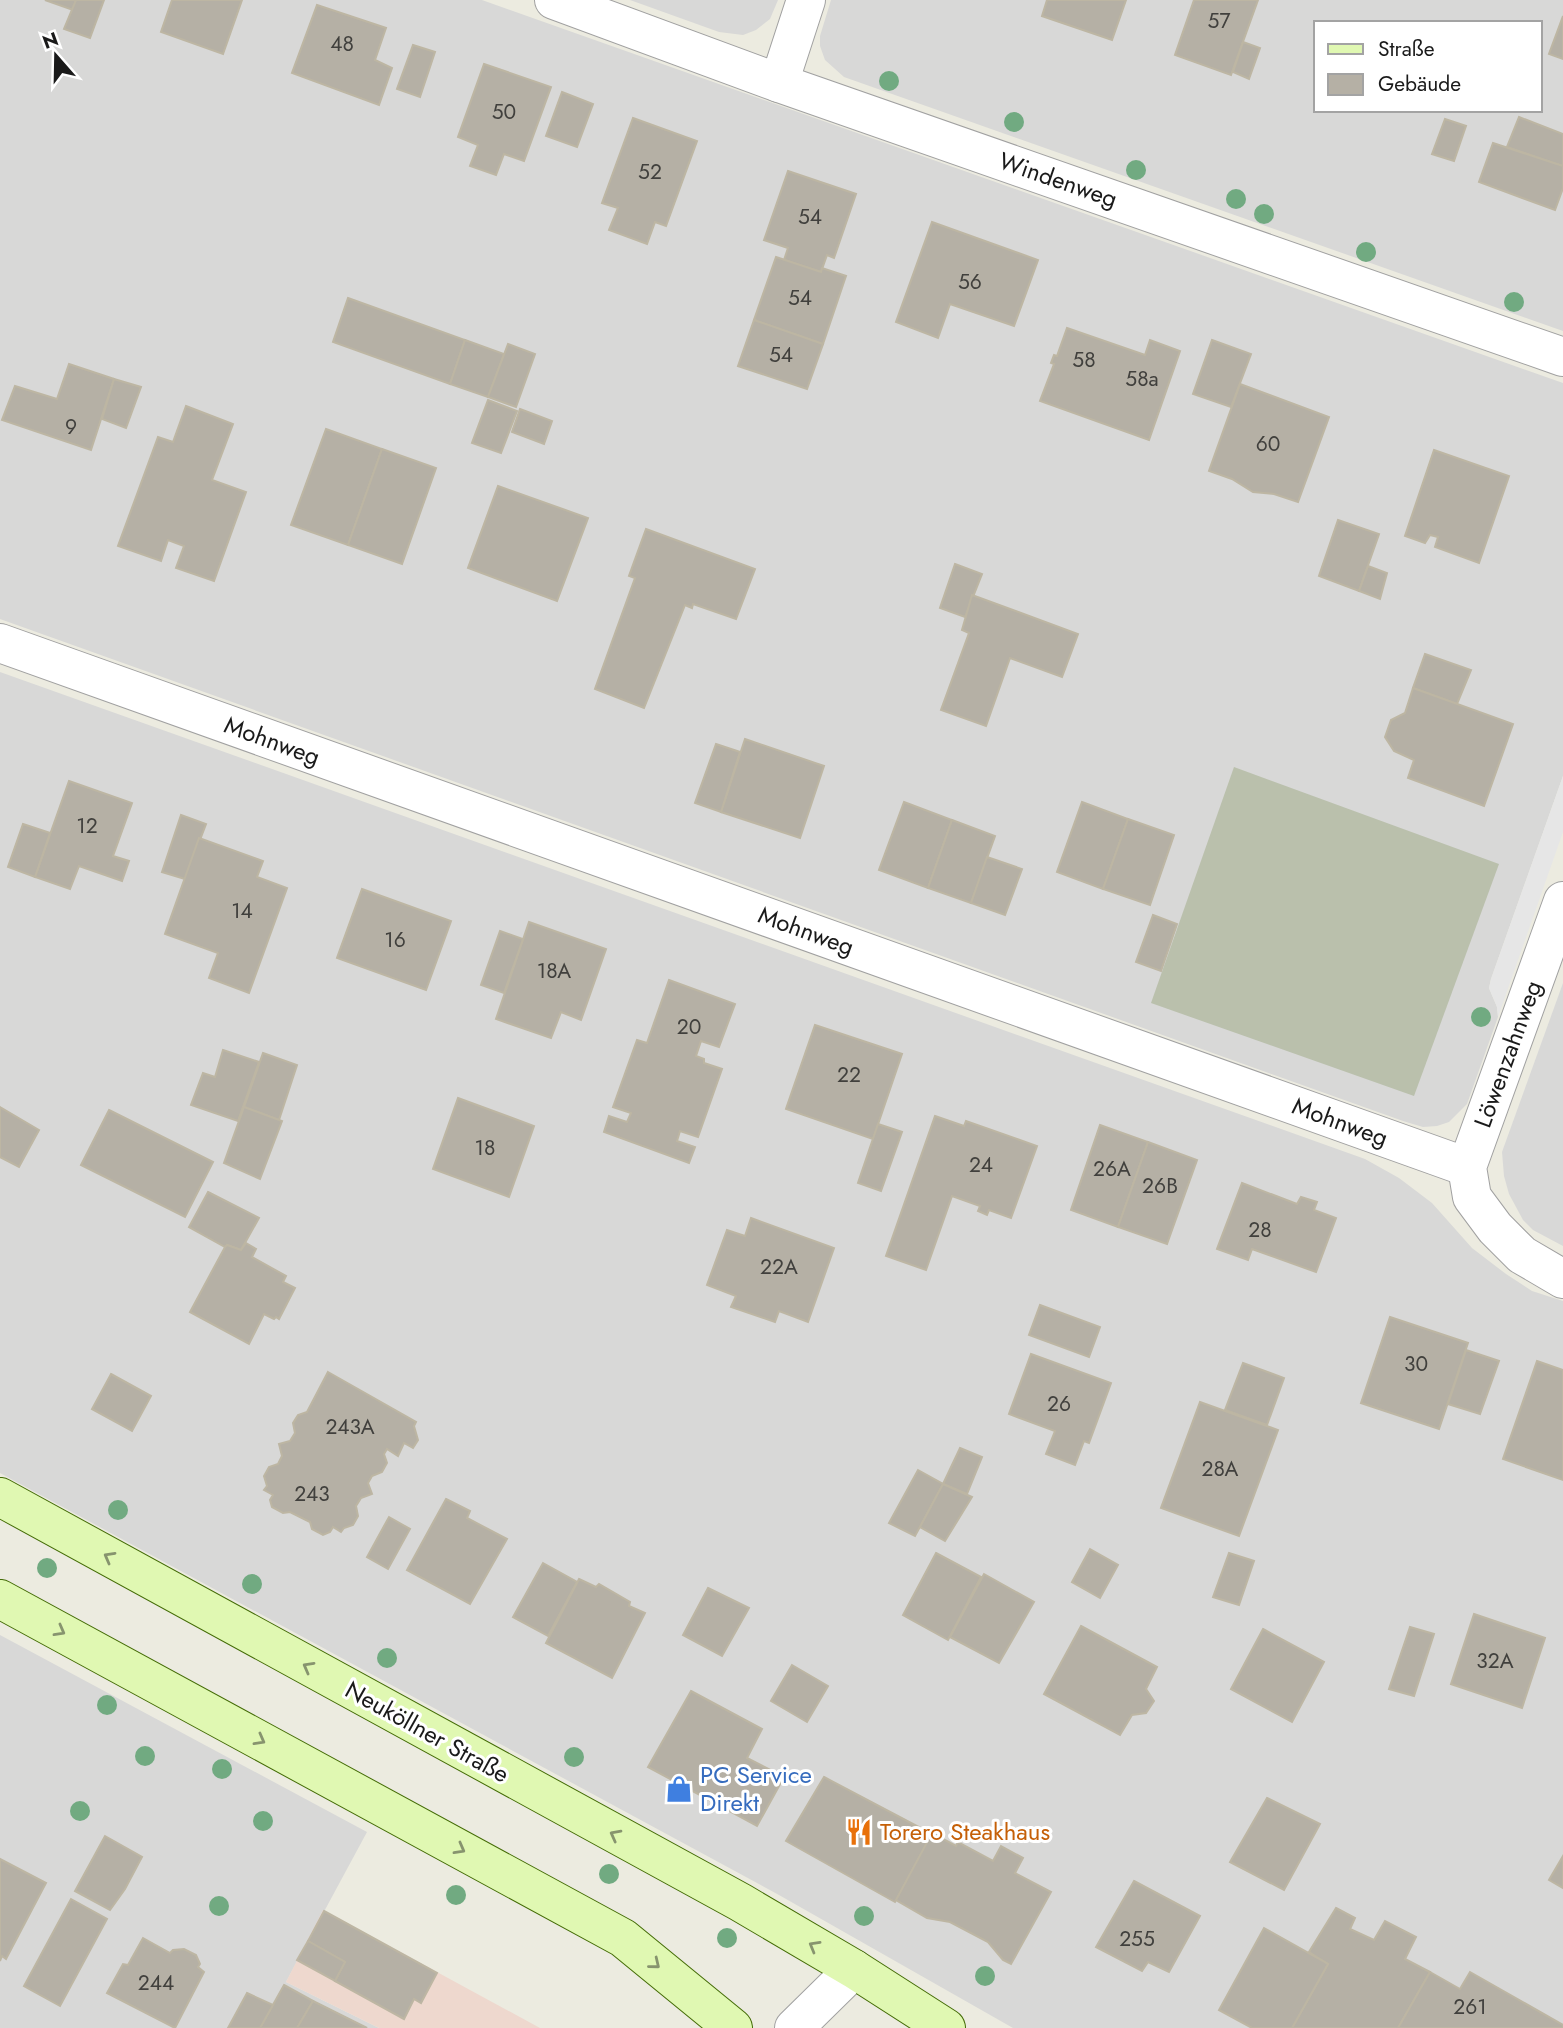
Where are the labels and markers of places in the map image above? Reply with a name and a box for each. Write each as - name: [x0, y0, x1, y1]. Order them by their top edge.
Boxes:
- place label: PC Service Direkt: [700, 1757, 812, 1820]
- shop icon: PC Service Direkt: [664, 1774, 694, 1804]
- place label: Torero Steakhaus: [880, 1814, 1050, 1849]
- restaurant icon: Torero Steakhaus: [844, 1817, 874, 1847]

